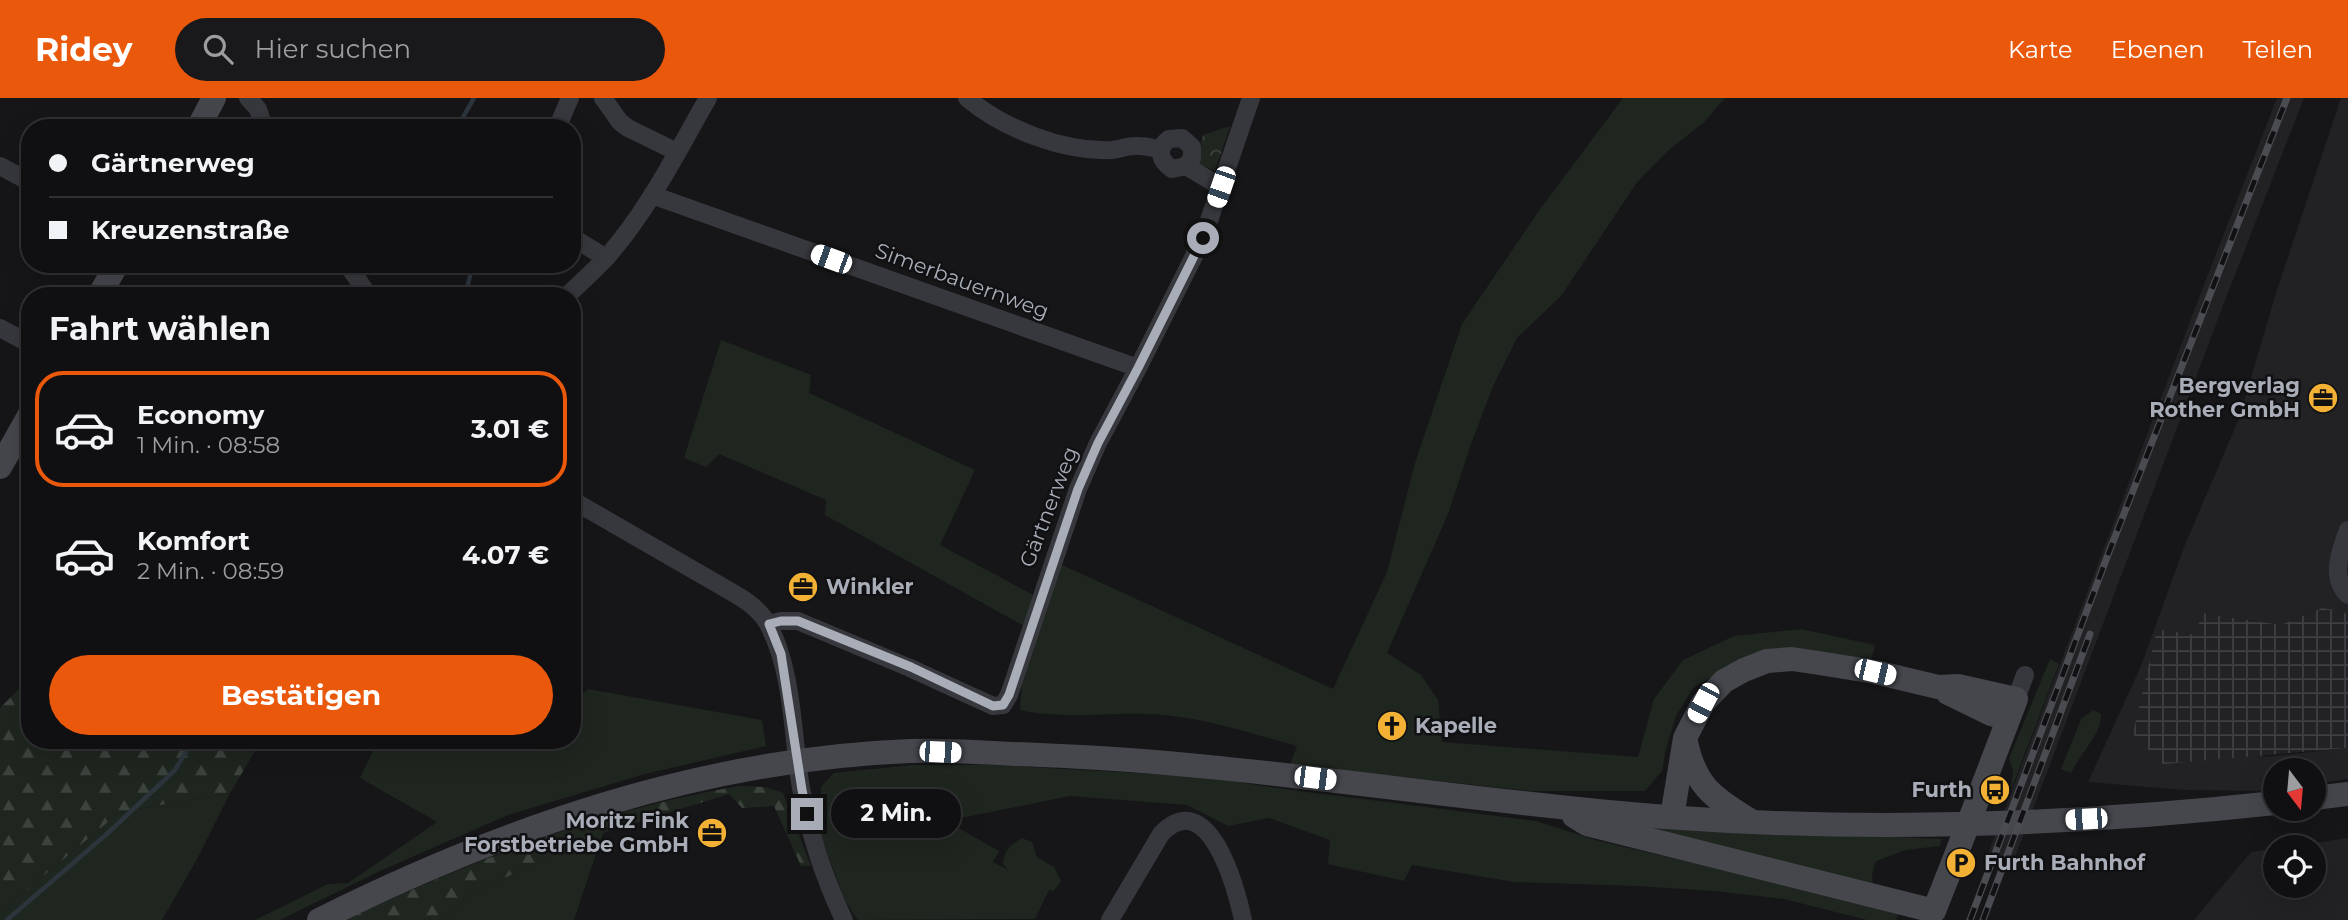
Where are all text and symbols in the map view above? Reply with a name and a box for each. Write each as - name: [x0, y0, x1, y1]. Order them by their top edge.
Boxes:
- search box: [175, 18, 665, 81]
- text: Ridey: [35, 29, 133, 69]
- icon: search: [199, 30, 237, 68]
- text: Hier suchen: [255, 33, 411, 65]
- text: Karte: [2008, 35, 2073, 64]
- text: Ebenen: [2111, 35, 2204, 64]
- text: Teilen: [2242, 35, 2313, 64]
- text: Gärtnerweg: [91, 147, 255, 179]
- car: [1205, 164, 1238, 210]
- text: Kreuzenstraße: [91, 214, 289, 246]
- route start: [1187, 222, 1219, 254]
- street label: Simerbauernweg: [872, 238, 1052, 324]
- car: [808, 242, 855, 276]
- text: Fahrt wählen: [49, 309, 271, 348]
- place label: Bergverlag Rother GmbH: [2149, 373, 2300, 422]
- office icon: Bergverlag Rother GmbH: [2306, 381, 2340, 415]
- icon: car: [53, 398, 116, 461]
- text: Economy: [137, 399, 264, 431]
- text: 3.01 €: [471, 413, 549, 445]
- text: 1 Min. · 08:58: [137, 431, 280, 459]
- street label: Gärtnerweg: [1014, 443, 1083, 570]
- icon: car: [53, 524, 116, 587]
- text: Komfort: [137, 525, 250, 557]
- text: 4.07 €: [462, 539, 549, 571]
- text: 2 Min. · 08:59: [137, 557, 284, 585]
- office icon: Winkler: [786, 570, 820, 604]
- place label: Winkler: [826, 574, 914, 599]
- button: Bestätigen: [49, 655, 553, 735]
- car: [1853, 657, 1898, 687]
- car: [1684, 680, 1723, 726]
- church icon: Kapelle: [1375, 709, 1409, 743]
- place label: Kapelle: [1415, 713, 1497, 738]
- car: [919, 741, 962, 763]
- north arrow: [2263, 758, 2326, 821]
- map controls: [2263, 758, 2326, 898]
- car: [1293, 765, 1338, 791]
- bus stop icon: Furth: [1978, 773, 2012, 807]
- place label: Furth: [1911, 777, 1972, 802]
- callout: 2 Min.: [832, 790, 961, 838]
- route end: [791, 798, 823, 830]
- text: 2 Min.: [861, 799, 931, 827]
- car: [2065, 807, 2108, 831]
- place label: Moritz Fink Forstbetriebe GmbH: [464, 808, 689, 857]
- office icon: Moritz Fink Forstbetriebe GmbH: [695, 816, 729, 850]
- button: locate: [2263, 835, 2326, 898]
- parking icon: Furth Bahnhof: [1944, 846, 1978, 880]
- place label: Furth Bahnhof: [1984, 850, 2146, 875]

